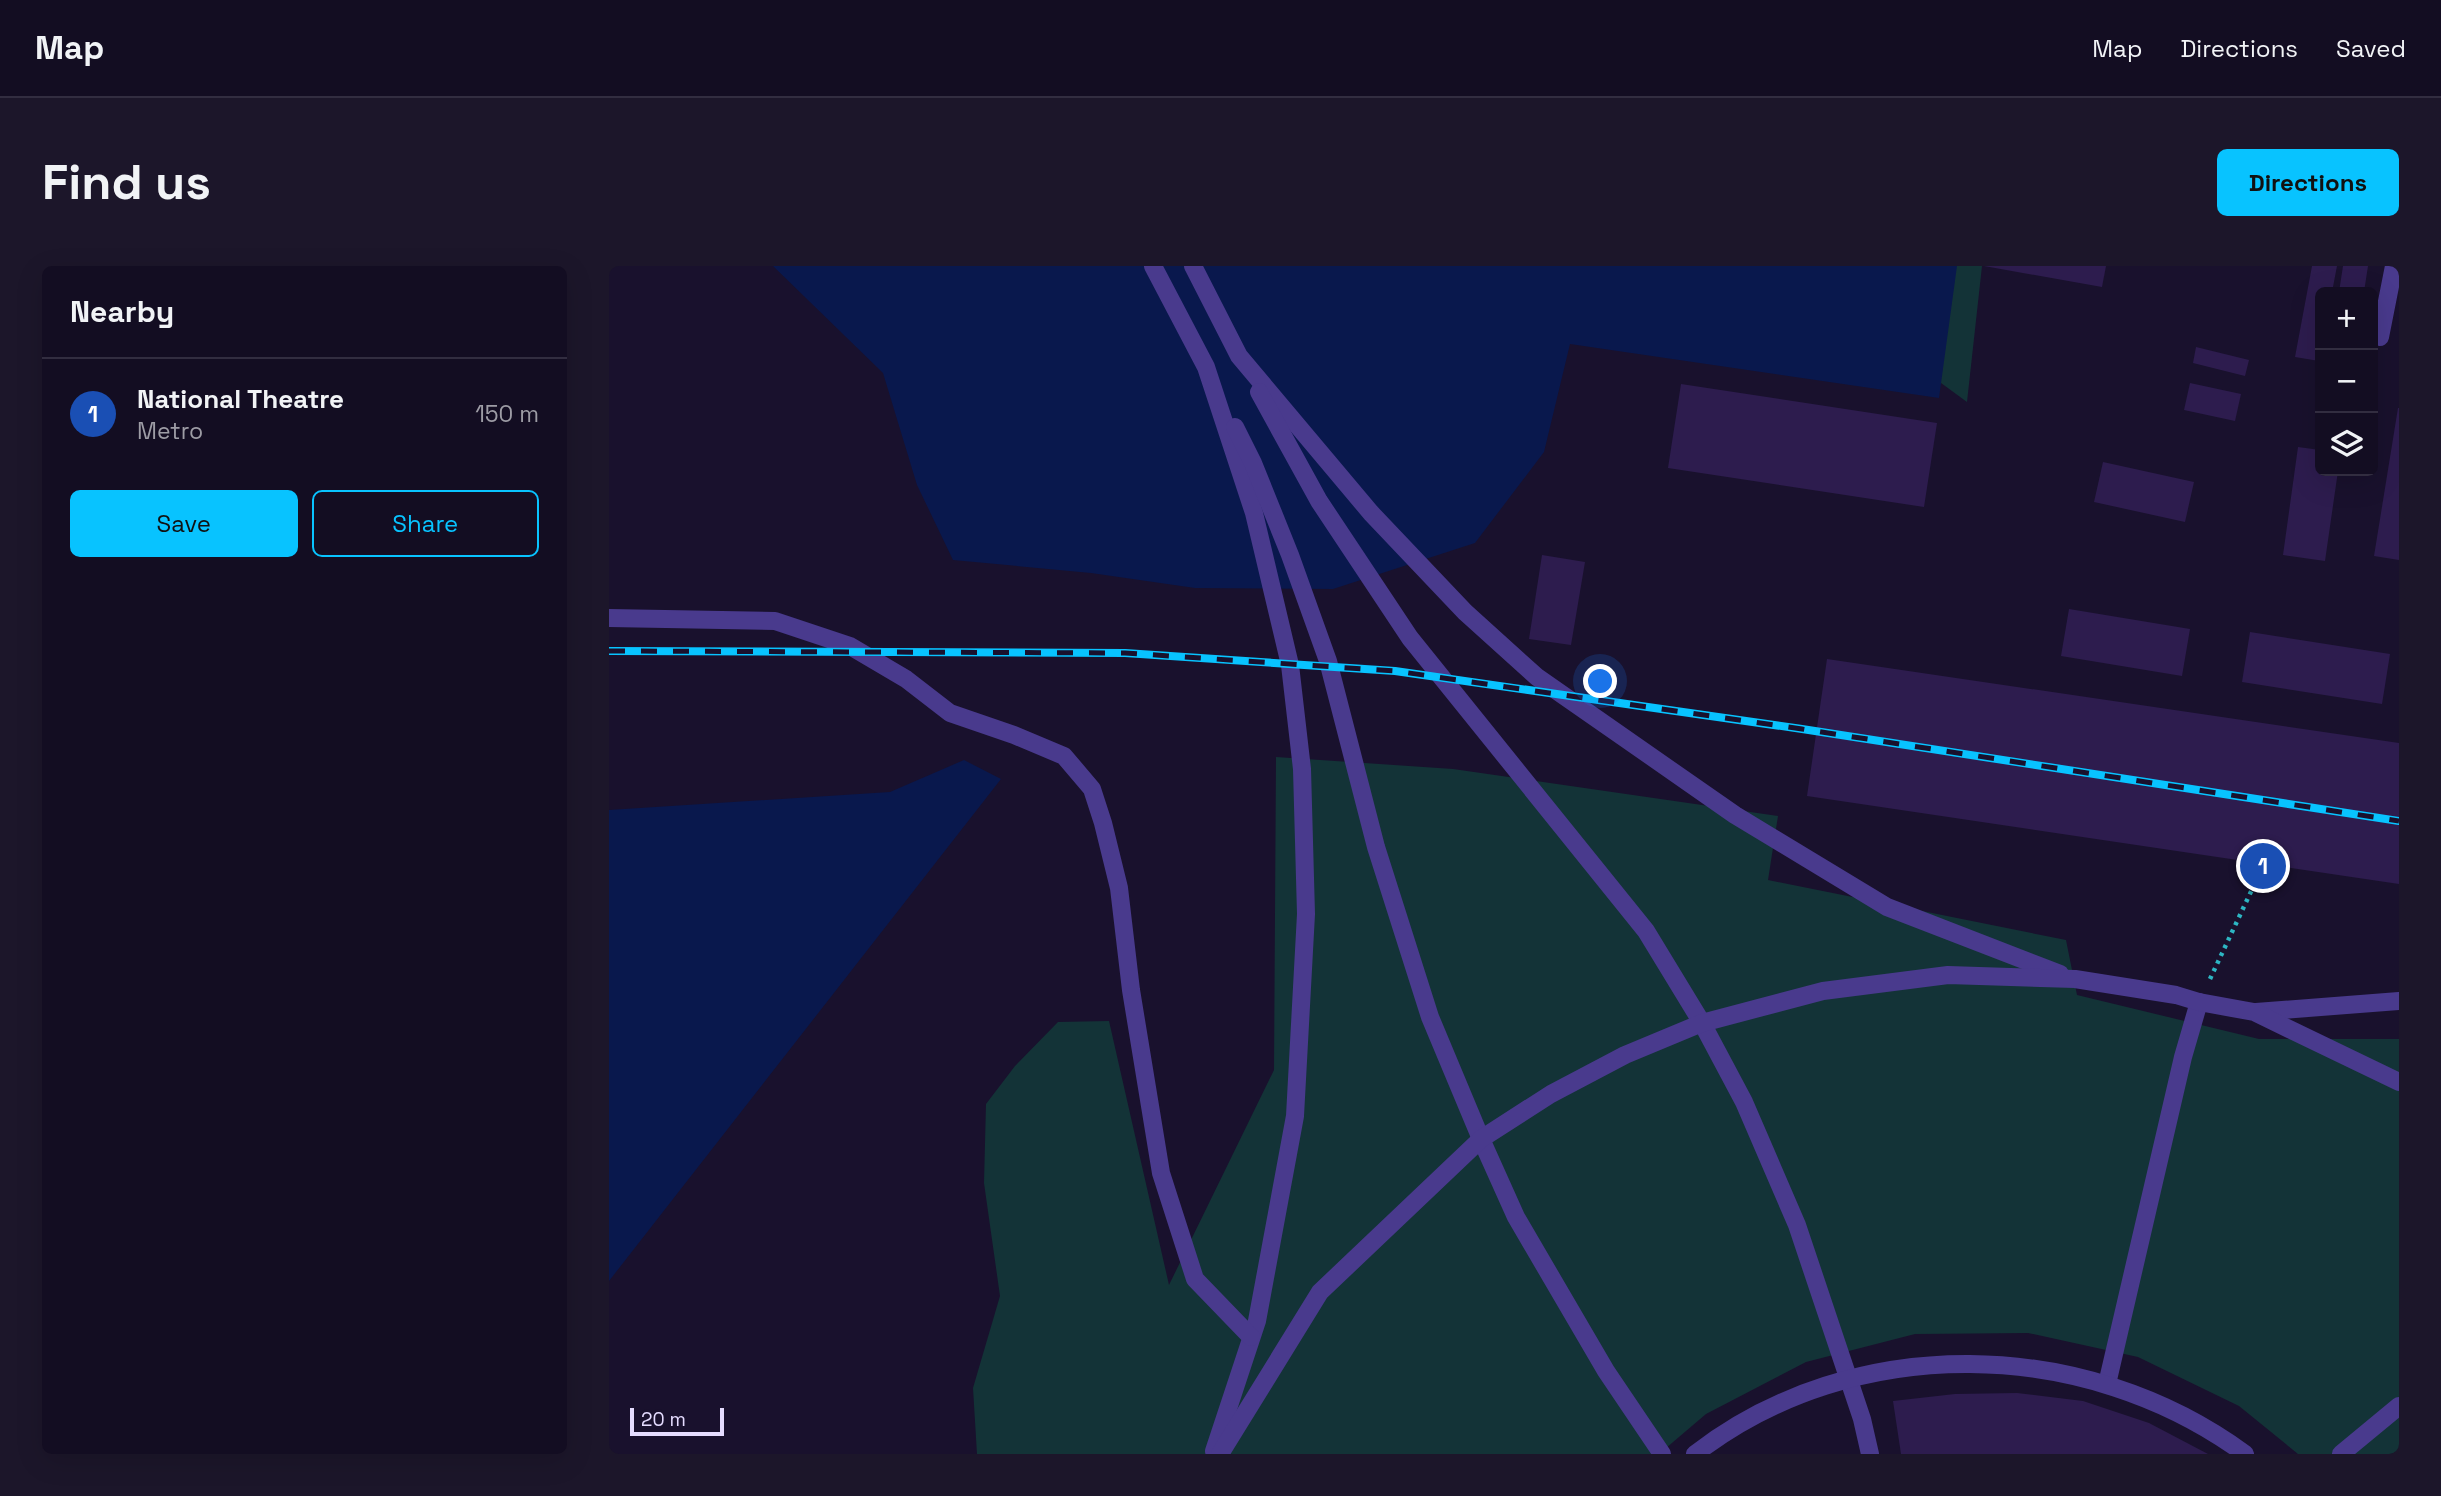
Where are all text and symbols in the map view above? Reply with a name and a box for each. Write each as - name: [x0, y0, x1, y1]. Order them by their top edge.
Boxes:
- text: Map: [35, 27, 104, 69]
- text: Map: [2092, 33, 2142, 64]
- text: Directions: [2180, 33, 2298, 64]
- text: Saved: [2336, 33, 2406, 64]
- button: Directions: [2217, 149, 2399, 216]
- text: Find us: [42, 151, 211, 213]
- map controls: [2315, 287, 2378, 476]
- button: +: [2315, 287, 2378, 350]
- text: Nearby: [70, 292, 174, 331]
- button: −: [2315, 350, 2378, 413]
- text: National Theatre: [137, 382, 344, 416]
- text: 1: [88, 399, 98, 429]
- text: 150 m: [475, 399, 539, 429]
- button: layers: [2315, 413, 2378, 476]
- text: Metro: [137, 416, 203, 446]
- button: Save: [70, 490, 298, 557]
- button: Share: [312, 490, 539, 557]
- your location: [1583, 664, 1617, 698]
- pin: 1: [2240, 840, 2286, 892]
- scale bar: [630, 1405, 725, 1437]
- text: 20 m: [641, 1407, 686, 1432]

